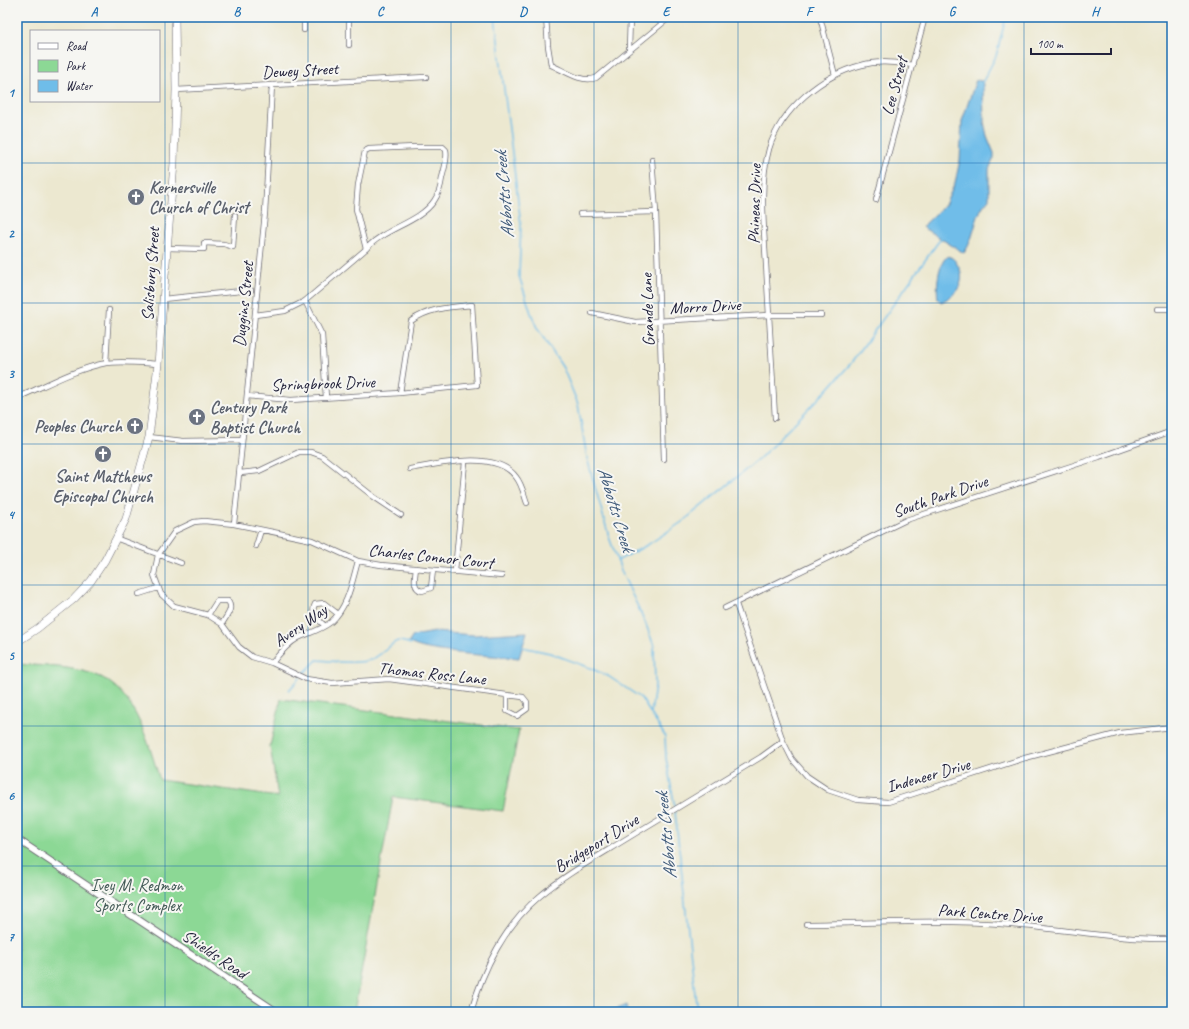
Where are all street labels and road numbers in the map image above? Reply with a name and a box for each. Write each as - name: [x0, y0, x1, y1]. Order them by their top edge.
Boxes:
- street label: Lee Street: [877, 53, 913, 117]
- street label: Dewey Street: [261, 58, 341, 83]
- street label: Phineas Drive: [743, 163, 766, 244]
- street label: Salisbury Street: [137, 224, 164, 322]
- street label: Duggins Street: [229, 258, 259, 348]
- street label: Grande Lane: [636, 272, 659, 347]
- street label: Morro Drive: [669, 294, 742, 319]
- street label: Springbrook Drive: [271, 371, 377, 396]
- street label: South Park Drive: [890, 470, 992, 522]
- street label: Charles Connor Court: [367, 540, 497, 574]
- street label: Avery Way: [269, 599, 332, 651]
- street label: Thomas Ross Lane: [377, 657, 488, 690]
- street label: Indeneer Drive: [884, 753, 974, 797]
- street label: Bridgeport Drive: [550, 808, 643, 878]
- street label: Park Centre Drive: [937, 899, 1044, 928]
- street label: Shields Road: [178, 925, 254, 986]

